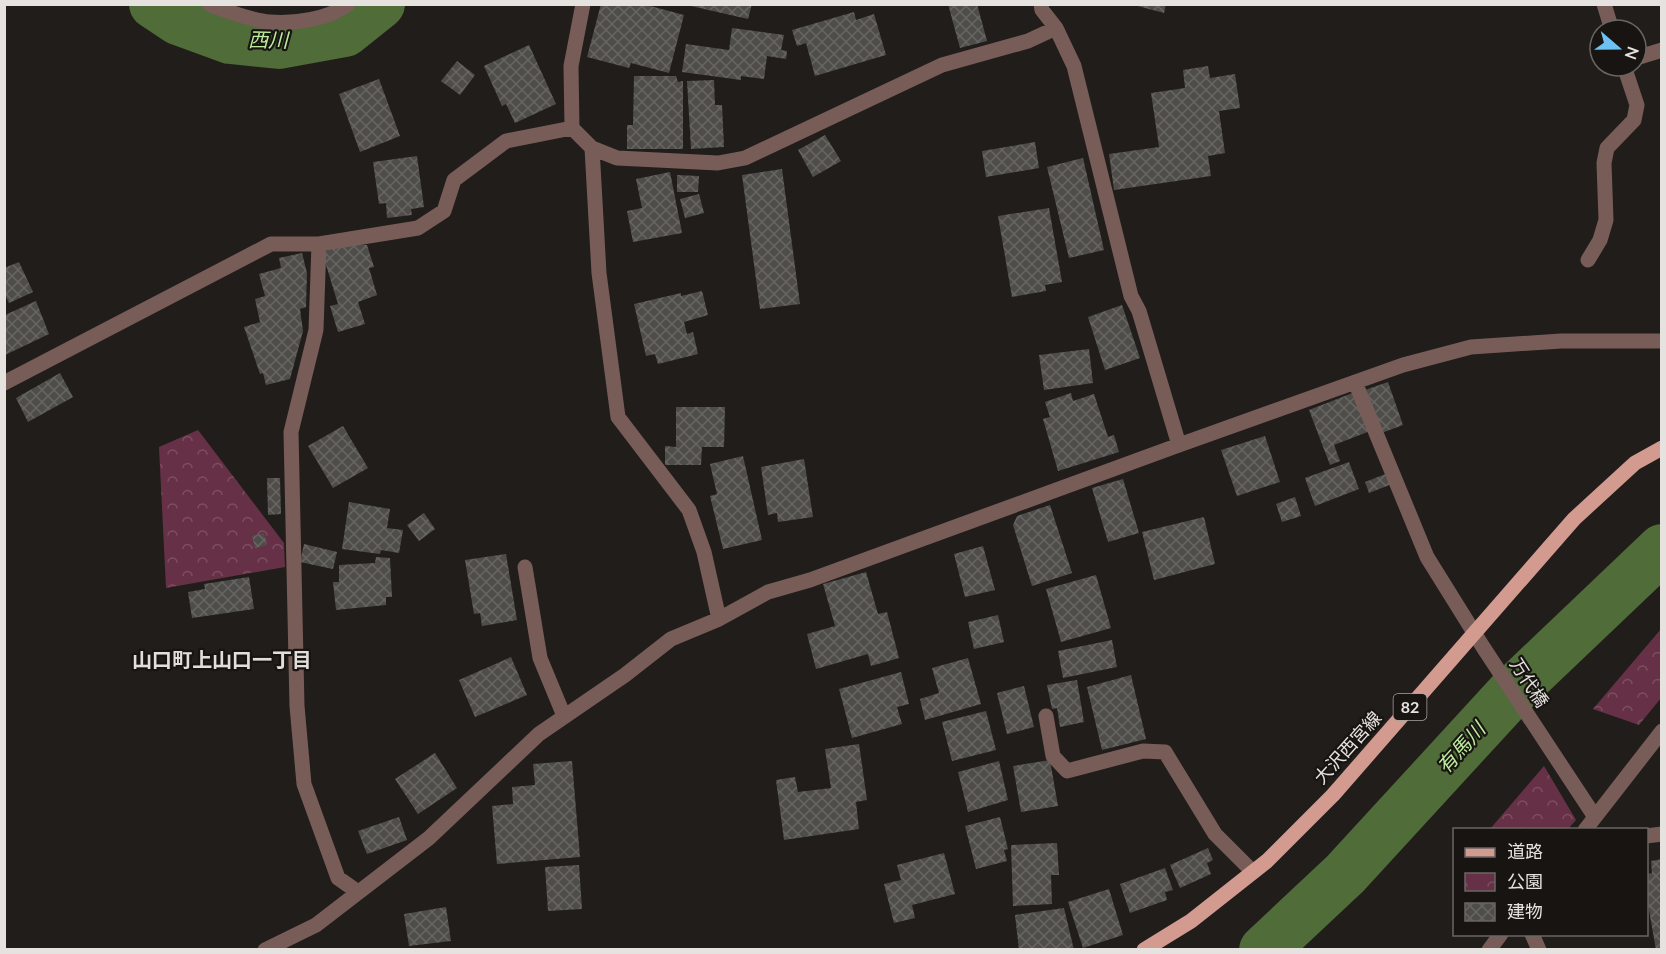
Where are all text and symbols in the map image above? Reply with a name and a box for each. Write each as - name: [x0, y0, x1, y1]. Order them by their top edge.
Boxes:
- north arrow: [1588, 18, 1648, 78]
- water label: 西川: [248, 27, 290, 51]
- text: N: [1622, 44, 1644, 62]
- district label: 山口町上山口一丁目: [132, 647, 312, 671]
- street label: 万代橋: [1506, 654, 1554, 711]
- road number: 82: [1394, 694, 1426, 720]
- street label: 大沢西宮線: [1309, 707, 1386, 788]
- water label: 有馬川: [1431, 716, 1491, 778]
- legend: [1453, 828, 1648, 936]
- text: 道路: [1507, 840, 1543, 862]
- text: 公園: [1507, 870, 1543, 892]
- text: 建物: [1507, 900, 1543, 922]

